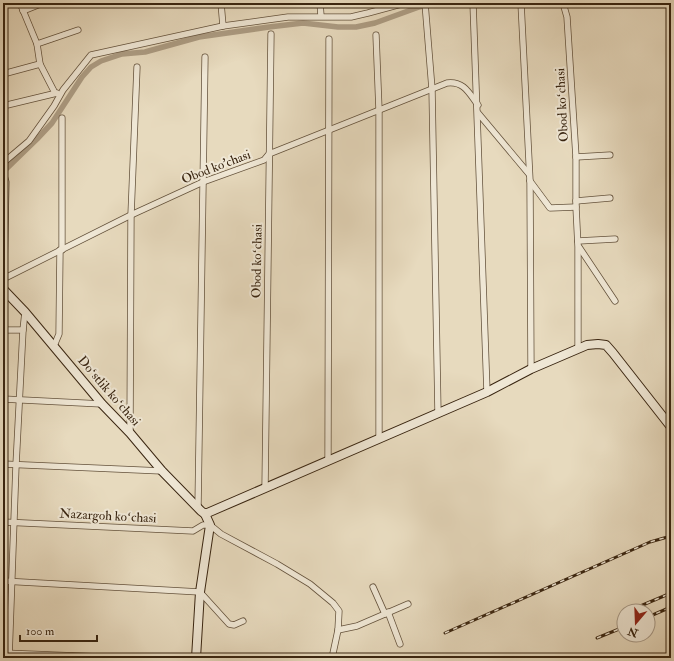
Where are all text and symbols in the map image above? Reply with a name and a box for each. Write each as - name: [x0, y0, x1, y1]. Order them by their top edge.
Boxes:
- street label: Obod koʻchasi: [552, 67, 572, 142]
- street label: Obod ko'chasi: [179, 146, 253, 188]
- street label: Obod koʻchasi: [248, 223, 266, 298]
- street label: Doʻstlik koʻchasi: [74, 353, 144, 430]
- street label: Nazargoh koʻchasi: [59, 505, 157, 527]
- north arrow: [616, 603, 656, 643]
- scale bar: [20, 617, 97, 643]
- text: 100 m: [26, 624, 55, 639]
- text: N: [625, 624, 641, 640]

